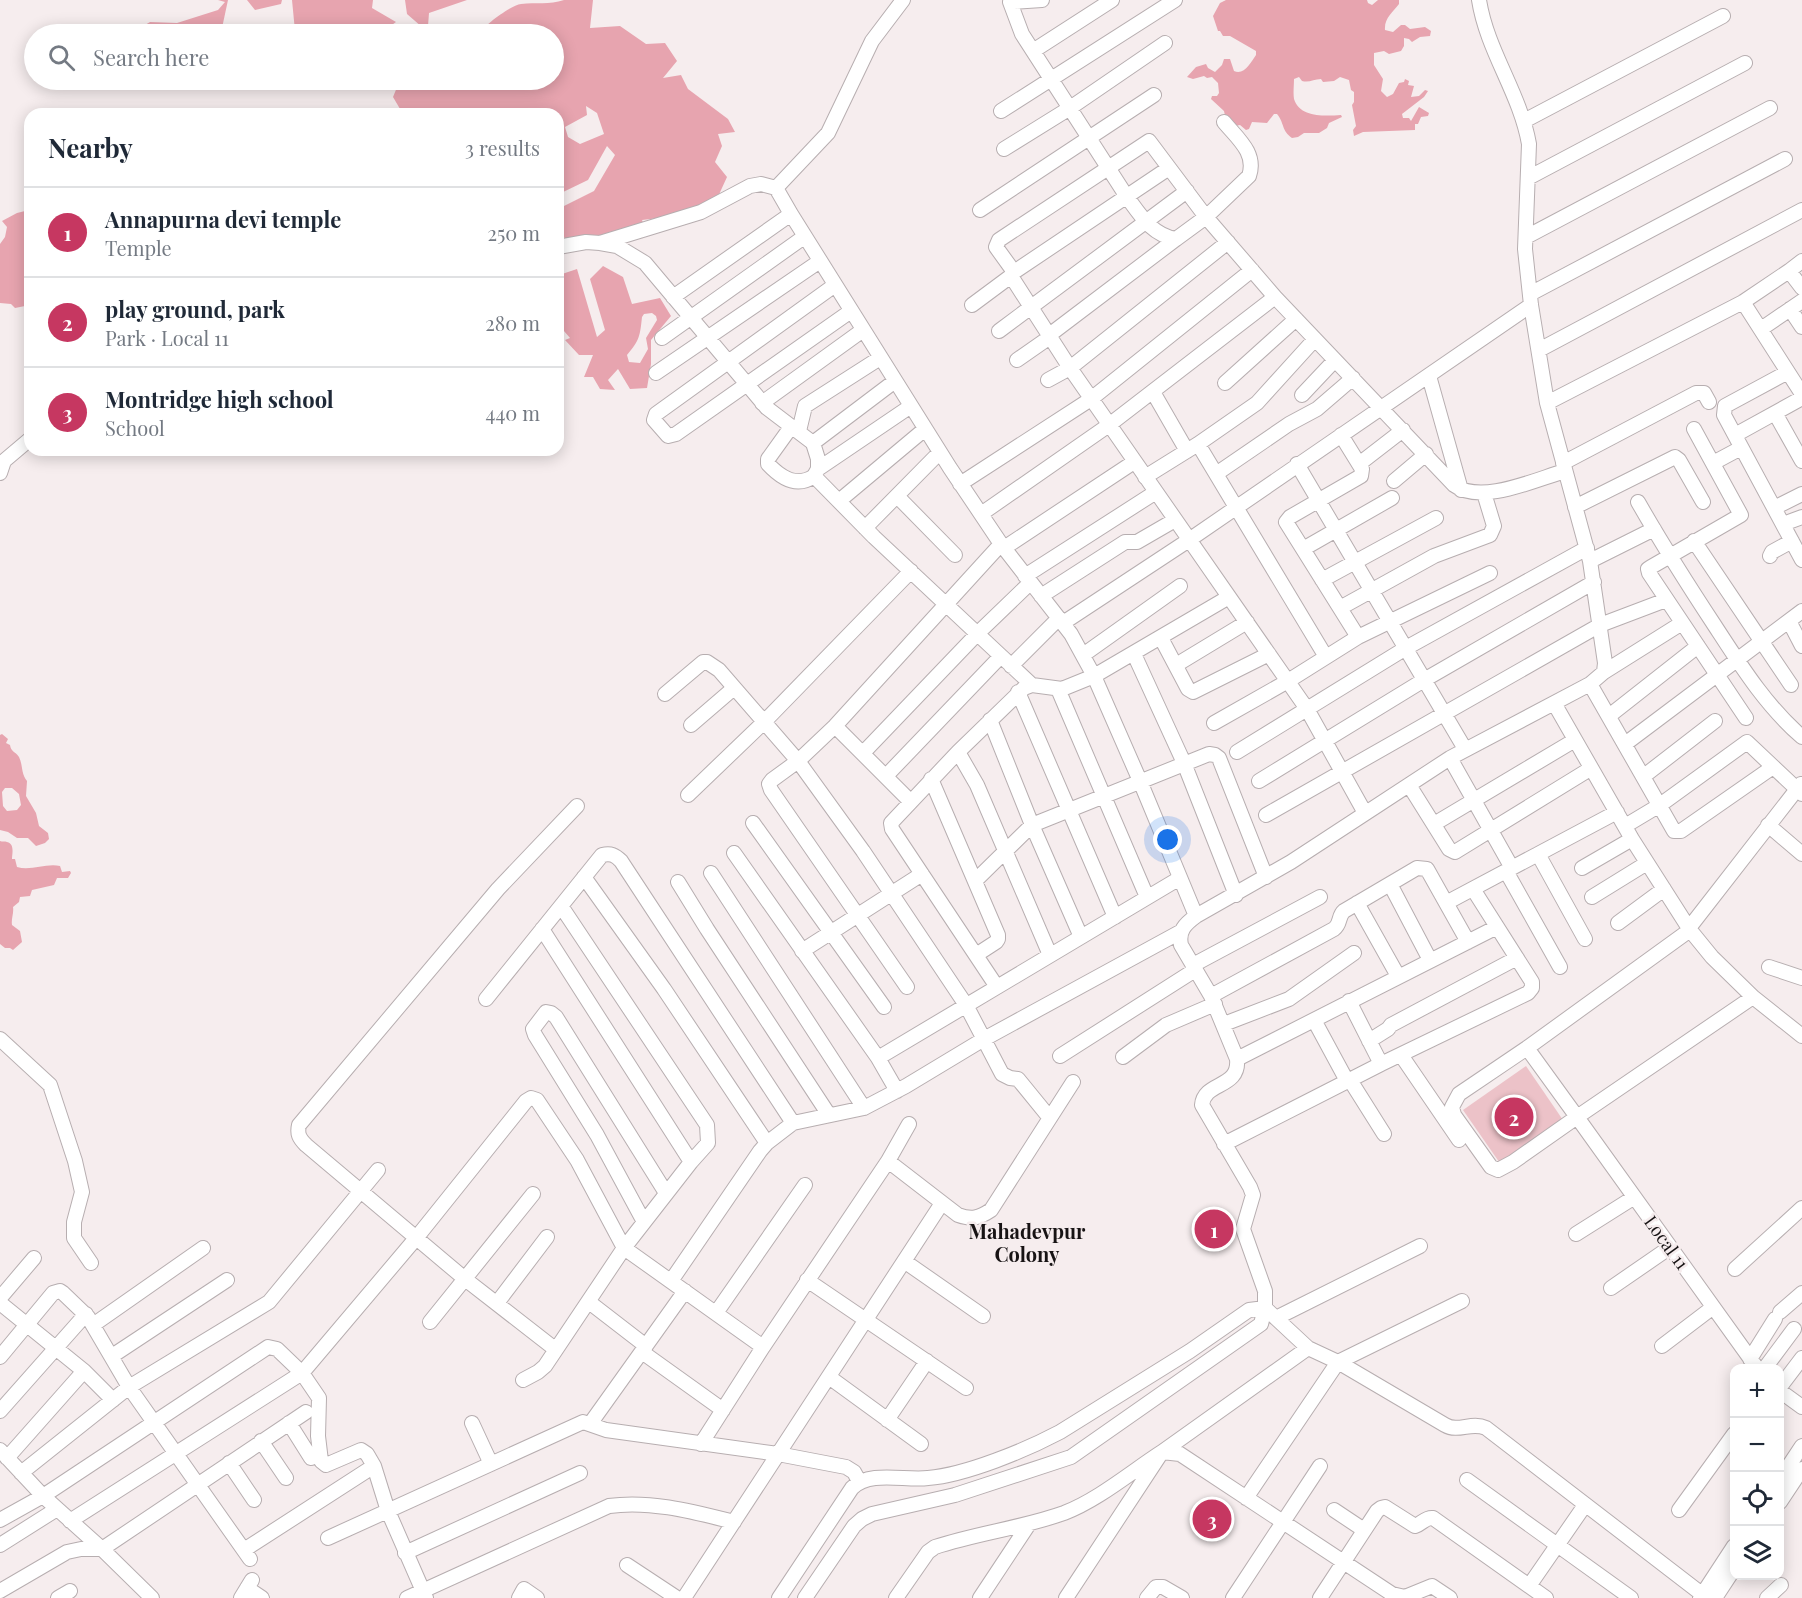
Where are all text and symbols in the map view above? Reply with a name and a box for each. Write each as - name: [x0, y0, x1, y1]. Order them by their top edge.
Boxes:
- search box: [24, 24, 564, 90]
- icon: search: [45, 41, 78, 74]
- text: Search here: [93, 42, 209, 72]
- text: Nearby: [48, 130, 133, 165]
- text: 3 results: [465, 134, 540, 161]
- text: Annapurna devi temple: [105, 204, 341, 234]
- text: 1: [64, 219, 71, 246]
- text: 250 m: [487, 219, 540, 246]
- text: Temple: [105, 234, 172, 261]
- text: play ground, park: [105, 294, 285, 324]
- text: 2: [62, 309, 73, 336]
- text: 280 m: [485, 309, 540, 336]
- text: Park · Local 11: [105, 324, 229, 351]
- text: Montridge high school: [105, 384, 334, 414]
- text: 3: [63, 399, 72, 426]
- text: 440 m: [486, 399, 540, 426]
- text: School: [105, 414, 165, 441]
- your location: [1153, 825, 1182, 854]
- pin: 2: [1494, 1094, 1534, 1140]
- pin: 1: [1194, 1206, 1234, 1252]
- street label: Local 11: [1639, 1211, 1695, 1274]
- district label: Mahadevpur Colony: [969, 1217, 1086, 1267]
- map controls: [1730, 1364, 1784, 1580]
- button: +: [1730, 1364, 1784, 1418]
- button: −: [1730, 1418, 1784, 1472]
- button: locate: [1730, 1472, 1784, 1526]
- pin: 3: [1192, 1496, 1232, 1541]
- button: layers: [1730, 1526, 1784, 1580]

